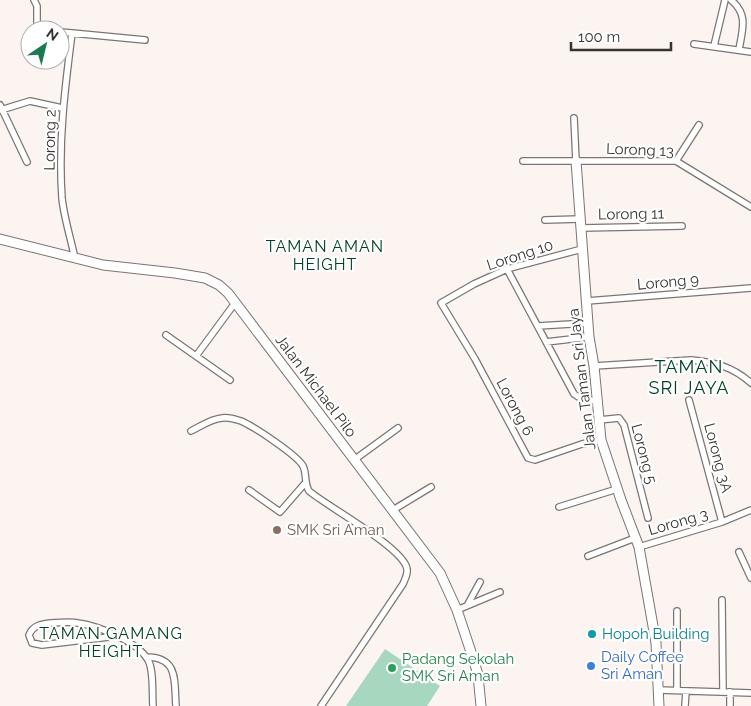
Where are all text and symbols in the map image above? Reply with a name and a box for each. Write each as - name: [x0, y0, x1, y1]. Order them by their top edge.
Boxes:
- north arrow: [20, 20, 70, 70]
- scale bar: [571, 20, 671, 52]
- text: N: [43, 25, 61, 44]
- text: 100 m: [578, 28, 620, 46]
- street label: Lorong 2: [40, 109, 60, 171]
- street label: Lorong 13: [606, 140, 674, 160]
- street label: Lorong 11: [598, 204, 665, 224]
- street label: Lorong 10: [484, 236, 556, 274]
- district label: TAMAN AMAN HEIGHT: [266, 237, 384, 274]
- street label: Lorong 9: [636, 270, 700, 294]
- street label: Jalan Taman Sri Jaya: [564, 307, 600, 451]
- street label: Jalan Michael Pilo: [272, 331, 360, 441]
- district label: TAMAN SRI JAYA: [649, 356, 729, 398]
- street label: Lorong 6: [492, 375, 538, 439]
- street label: Lorong 3A: [700, 421, 736, 495]
- street label: Lorong 5: [627, 422, 661, 486]
- street label: Lorong 3: [646, 505, 710, 539]
- place label: SMK Sri Aman: [287, 521, 384, 539]
- marker: SMK Sri Aman: [271, 524, 283, 536]
- district label: TAMAN GAMANG HEIGHT: [39, 624, 183, 661]
- place label: Hopoh Building: [602, 625, 710, 643]
- marker: Hopoh Building: [586, 628, 598, 640]
- place label: Daily Coffee Sri Aman: [601, 648, 684, 683]
- place label: Padang Sekolah SMK Sri Aman: [402, 650, 514, 685]
- marker: Daily Coffee Sri Aman: [585, 660, 597, 672]
- marker: Padang Sekolah SMK Sri Aman: [386, 662, 398, 674]

